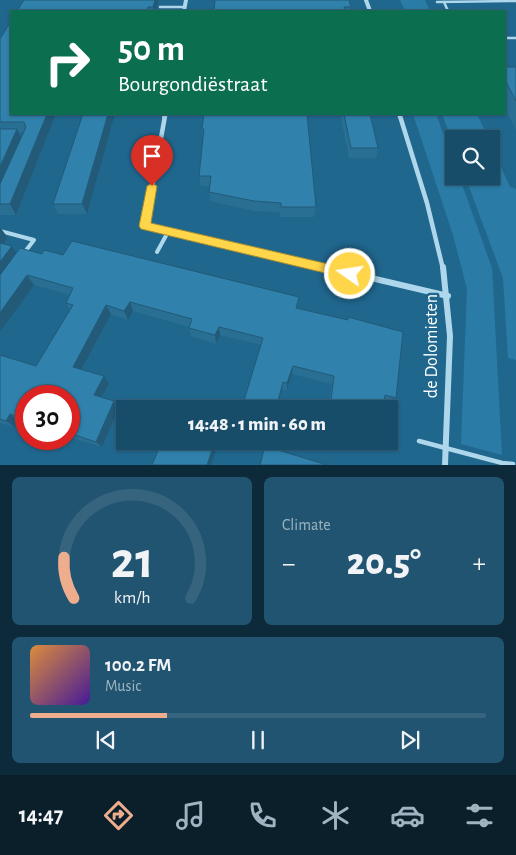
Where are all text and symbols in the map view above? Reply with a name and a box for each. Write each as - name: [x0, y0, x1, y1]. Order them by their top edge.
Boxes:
- icon: right: [35, 30, 100, 95]
- text: 50 m: [118, 32, 185, 67]
- text: Bourgondiëstraat: [118, 73, 267, 95]
- map controls: [445, 130, 500, 185]
- button: search: [445, 130, 500, 185]
- pin: [131, 135, 173, 186]
- icon: arrive: [138, 142, 166, 170]
- position arrow: [323, 247, 375, 299]
- street label: de Dolomieten: [423, 294, 441, 398]
- speed limit sign: 30: [15, 385, 80, 450]
- text: 14:48 · 1 min · 60 m: [188, 415, 326, 434]
- text: Climate: [282, 517, 331, 533]
- text: 21: [110, 535, 154, 587]
- text: 20.5°: [347, 544, 421, 582]
- text: −: [282, 550, 295, 578]
- text: +: [473, 550, 486, 578]
- text: km/h: [114, 589, 150, 607]
- text: 100.2 FM: [105, 656, 171, 675]
- text: Music: [105, 678, 141, 694]
- icon: previous: [92, 726, 120, 754]
- icon: pause: [244, 726, 272, 754]
- icon: next: [396, 726, 424, 754]
- icon: directions: [101, 798, 136, 833]
- icon: music: [173, 798, 208, 833]
- icon: phone: [245, 798, 280, 833]
- icon: climate: [318, 798, 353, 833]
- icon: car: [390, 798, 425, 833]
- icon: filters: [462, 798, 497, 833]
- text: 14:47: [19, 804, 63, 826]

